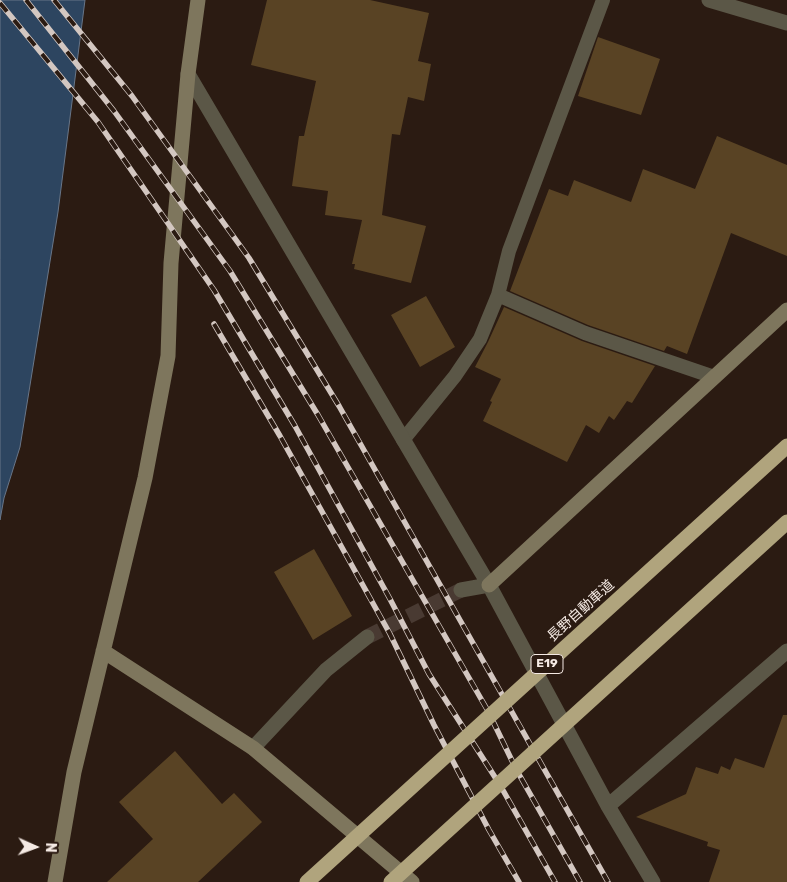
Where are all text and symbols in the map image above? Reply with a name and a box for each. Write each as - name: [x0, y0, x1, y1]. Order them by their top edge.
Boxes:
- street label: 長野自動車道: [544, 577, 618, 645]
- road number: E19: [531, 654, 563, 674]
- north arrow: [10, 822, 60, 872]
- text: N: [42, 842, 59, 853]

